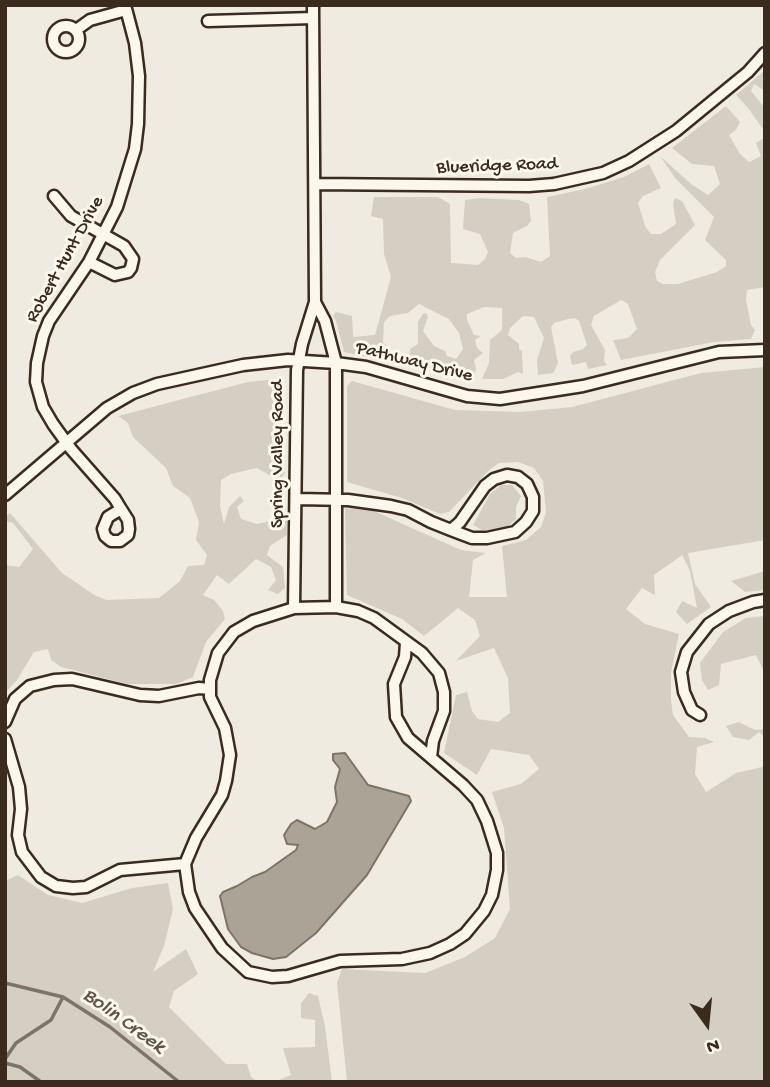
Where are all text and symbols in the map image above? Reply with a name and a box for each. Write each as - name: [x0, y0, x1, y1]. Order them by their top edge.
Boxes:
- street label: Blueridge Road: [436, 153, 558, 181]
- street label: Robert Hunt Drive: [22, 193, 110, 327]
- street label: Pathway Drive: [353, 337, 475, 389]
- street label: Spring Valley Road: [268, 380, 290, 528]
- water label: Bolin Creek: [77, 984, 169, 1060]
- north arrow: [672, 989, 742, 1059]
- text: N: [704, 1032, 722, 1057]

